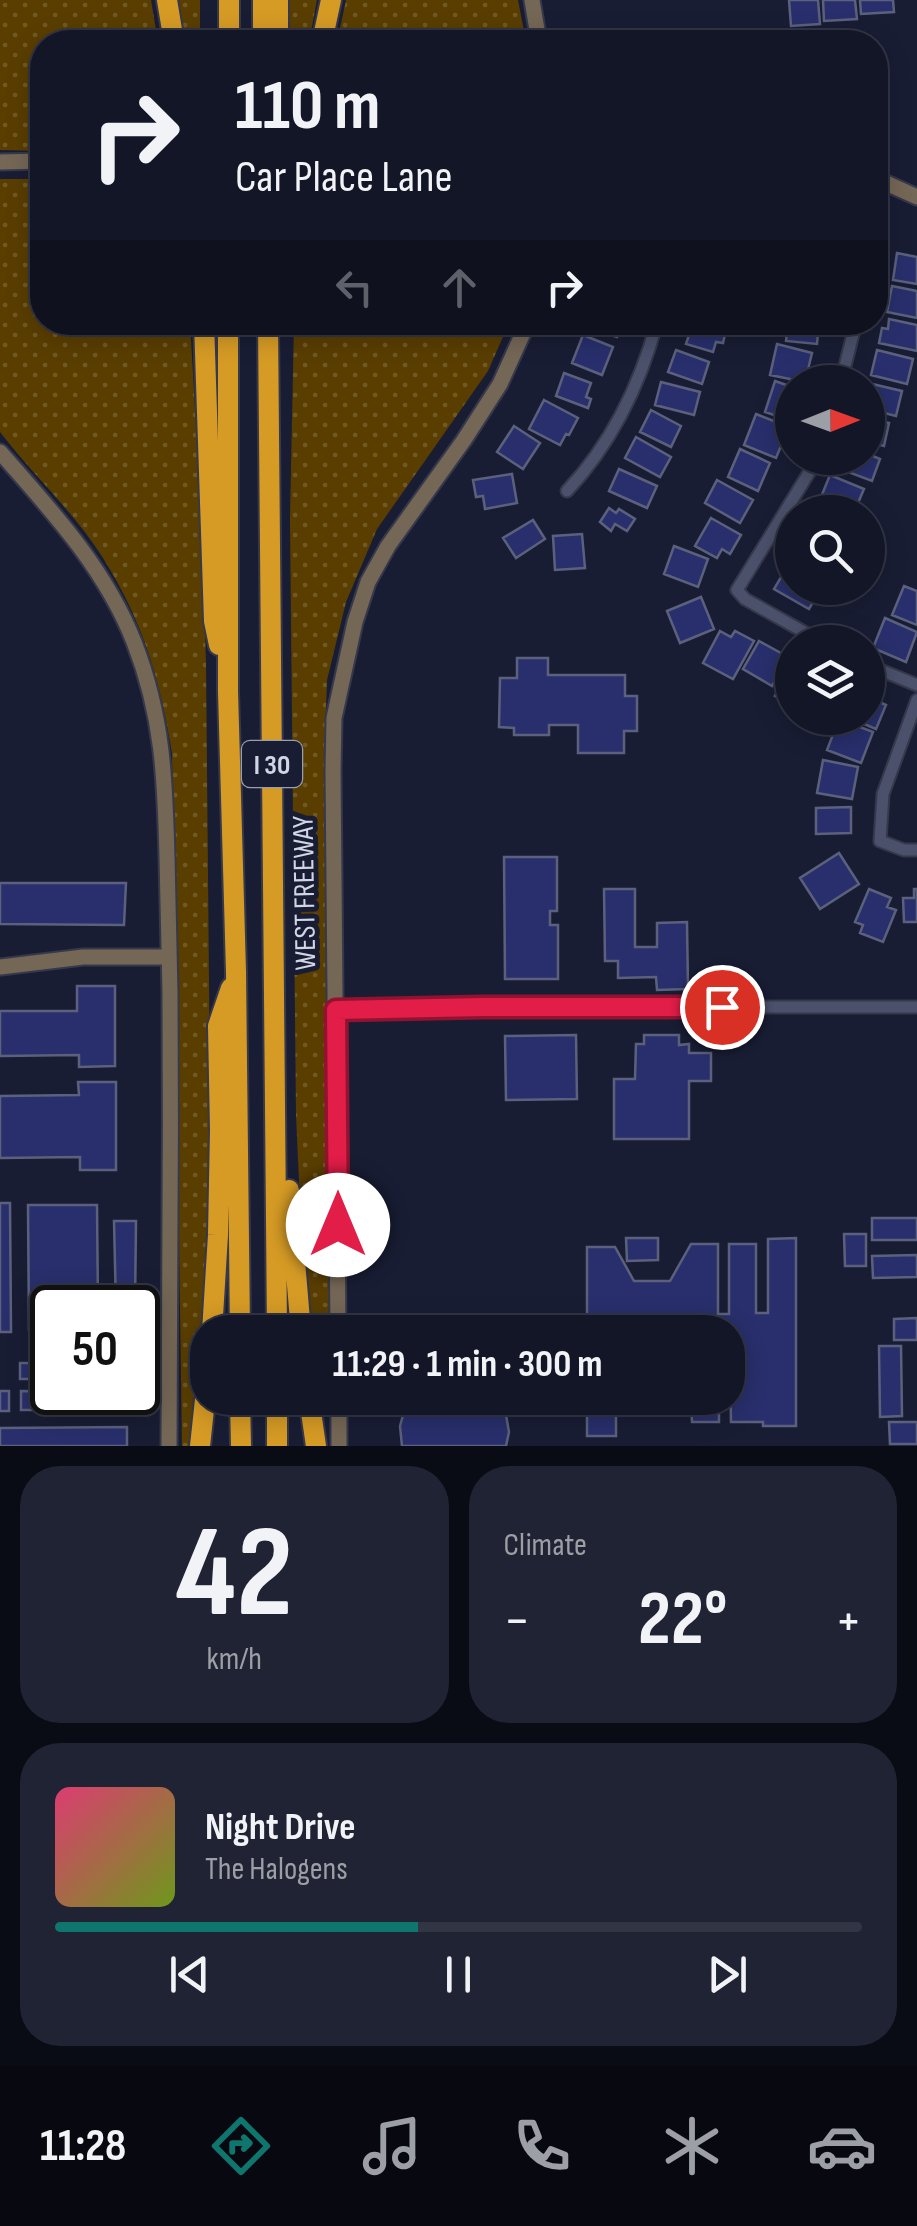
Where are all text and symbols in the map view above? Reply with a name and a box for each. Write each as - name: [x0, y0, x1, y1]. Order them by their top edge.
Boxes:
- text: 110 m: [235, 65, 381, 149]
- icon: right: [70, 70, 200, 200]
- text: Car Place Lane: [235, 150, 453, 205]
- icon: left: [327, 260, 382, 315]
- icon: ahead: [432, 260, 487, 315]
- icon: right: [537, 260, 592, 315]
- north arrow: [775, 365, 885, 475]
- map controls: [775, 365, 885, 735]
- button: search: [775, 495, 885, 605]
- button: layers: [775, 625, 885, 735]
- road number: I 30: [242, 741, 302, 787]
- street label: WEST FREEWAY: [286, 815, 324, 971]
- pin: [680, 965, 765, 1050]
- icon: arrive: [695, 980, 750, 1035]
- position arrow: [286, 1173, 390, 1277]
- speed limit sign: 50: [30, 1285, 160, 1415]
- text: 11:29 · 1 min · 300 m: [333, 1342, 602, 1387]
- text: 42: [175, 1497, 293, 1653]
- text: Climate: [504, 1526, 587, 1565]
- text: 22°: [638, 1575, 727, 1666]
- text: −: [504, 1588, 530, 1655]
- text: +: [835, 1588, 862, 1655]
- text: km/h: [207, 1640, 262, 1679]
- text: Night Drive: [205, 1805, 356, 1850]
- text: The Halogens: [205, 1850, 348, 1889]
- icon: previous: [162, 1947, 217, 2002]
- icon: pause: [431, 1947, 486, 2002]
- icon: next: [700, 1947, 755, 2002]
- icon: directions: [206, 2111, 276, 2181]
- icon: music: [357, 2111, 427, 2181]
- icon: phone: [507, 2111, 577, 2181]
- icon: climate: [657, 2111, 727, 2181]
- icon: car: [807, 2111, 877, 2181]
- text: 11:28: [40, 2119, 126, 2174]

